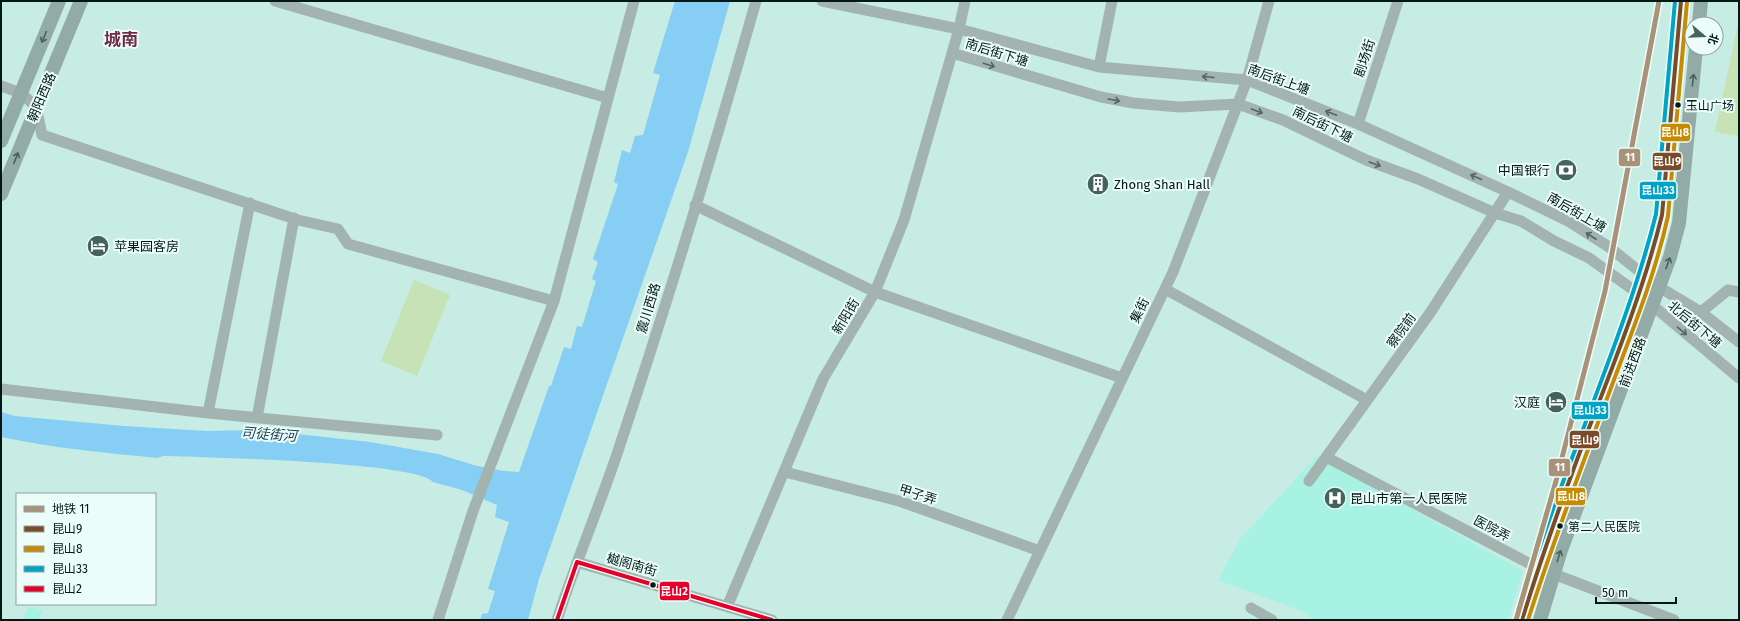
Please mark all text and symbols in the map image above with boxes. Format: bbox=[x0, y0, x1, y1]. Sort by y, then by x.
north arrow bbox=[1684, 16, 1724, 56]
district label: 城南 bbox=[104, 29, 138, 50]
one-way arrow bbox=[40, 30, 47, 42]
text: 北 bbox=[1705, 32, 1721, 46]
street label: 南后街下塘 bbox=[964, 36, 1030, 69]
street label: 剧场街 bbox=[1351, 37, 1378, 79]
one-way arrow bbox=[983, 61, 995, 69]
street label: 南后街上塘 bbox=[1246, 61, 1312, 98]
street label: 朝阳西路 bbox=[24, 70, 59, 124]
one-way arrow bbox=[1202, 73, 1215, 80]
one-way arrow bbox=[1689, 74, 1697, 87]
one-way arrow bbox=[1107, 96, 1120, 104]
place label: 玉山广场 bbox=[1686, 99, 1734, 113]
marker: 玉山广场 bbox=[1673, 100, 1683, 110]
street label: 南后街下塘 bbox=[1290, 103, 1355, 145]
one-way arrow bbox=[1250, 107, 1262, 115]
one-way arrow bbox=[1326, 109, 1338, 117]
line badge: 昆山8 bbox=[1660, 123, 1691, 142]
text: 昆山8 bbox=[1661, 126, 1690, 139]
line badge: 11 bbox=[1618, 148, 1641, 167]
text: 11 bbox=[1625, 151, 1635, 164]
one-way arrow bbox=[12, 152, 20, 164]
line badge: 昆山9 bbox=[1652, 152, 1682, 171]
text: 昆山9 bbox=[1653, 155, 1681, 168]
bank icon: 中国银行 bbox=[1553, 157, 1579, 183]
one-way arrow bbox=[1369, 160, 1381, 168]
place label: 中国银行 bbox=[1498, 163, 1550, 178]
building icon: Zhong Shan Hall bbox=[1085, 171, 1111, 197]
one-way arrow bbox=[1470, 173, 1482, 180]
place label: Zhong Shan Hall bbox=[1114, 177, 1210, 192]
line badge: 昆山33 bbox=[1639, 181, 1677, 200]
text: 昆山33 bbox=[1641, 184, 1675, 197]
street label: 南后街上塘 bbox=[1545, 190, 1609, 235]
one-way arrow bbox=[1586, 232, 1597, 240]
hotel icon: 苹果园客房 bbox=[85, 233, 111, 259]
place label: 苹果园客房 bbox=[114, 239, 179, 254]
one-way arrow bbox=[1664, 258, 1672, 270]
street label: 震川西路 bbox=[634, 281, 663, 335]
street label: 集街 bbox=[1127, 295, 1152, 325]
street label: 新阳街 bbox=[829, 296, 862, 337]
street label: 北后街下塘 bbox=[1665, 298, 1724, 351]
street label: 察院前 bbox=[1384, 310, 1419, 350]
one-way arrow bbox=[1677, 327, 1688, 336]
street label: 前进西路 bbox=[1617, 335, 1648, 389]
hotel icon: 汉庭 bbox=[1543, 389, 1569, 415]
place label: 汉庭 bbox=[1514, 395, 1540, 410]
line badge: 昆山33 bbox=[1571, 401, 1609, 420]
text: 昆山33 bbox=[1573, 404, 1607, 417]
water label: 司徒街河 bbox=[240, 424, 300, 445]
line badge: 昆山9 bbox=[1569, 430, 1600, 449]
text: 昆山9 bbox=[1571, 434, 1599, 447]
line badge: 11 bbox=[1548, 458, 1571, 477]
text: 11 bbox=[1555, 461, 1565, 474]
street label: 甲子弄 bbox=[897, 481, 939, 508]
hospital icon: 昆山市第一人民医院 bbox=[1322, 485, 1348, 511]
line badge: 昆山8 bbox=[1555, 487, 1586, 506]
text: 昆山8 bbox=[1557, 490, 1586, 503]
place label: 昆山市第一人民医院 bbox=[1350, 491, 1467, 506]
legend bbox=[16, 493, 156, 605]
text: 地铁 11 bbox=[52, 502, 89, 516]
street label: 医院弄 bbox=[1471, 513, 1513, 544]
place label: 第二人民医院 bbox=[1568, 520, 1640, 534]
marker: 第二人民医院 bbox=[1555, 521, 1565, 531]
text: 昆山9 bbox=[52, 522, 82, 536]
text: 昆山8 bbox=[52, 542, 83, 556]
street label: 樾阁南街 bbox=[605, 550, 659, 579]
one-way arrow bbox=[1556, 550, 1564, 562]
text: 昆山33 bbox=[52, 562, 88, 576]
scale bar bbox=[1596, 579, 1676, 605]
unlabelled marker bbox=[648, 580, 658, 590]
line badge: 昆山2 bbox=[659, 581, 690, 601]
text: 昆山2 bbox=[52, 582, 82, 596]
text: 昆山2 bbox=[660, 585, 688, 598]
text: 50 m bbox=[1602, 586, 1628, 600]

